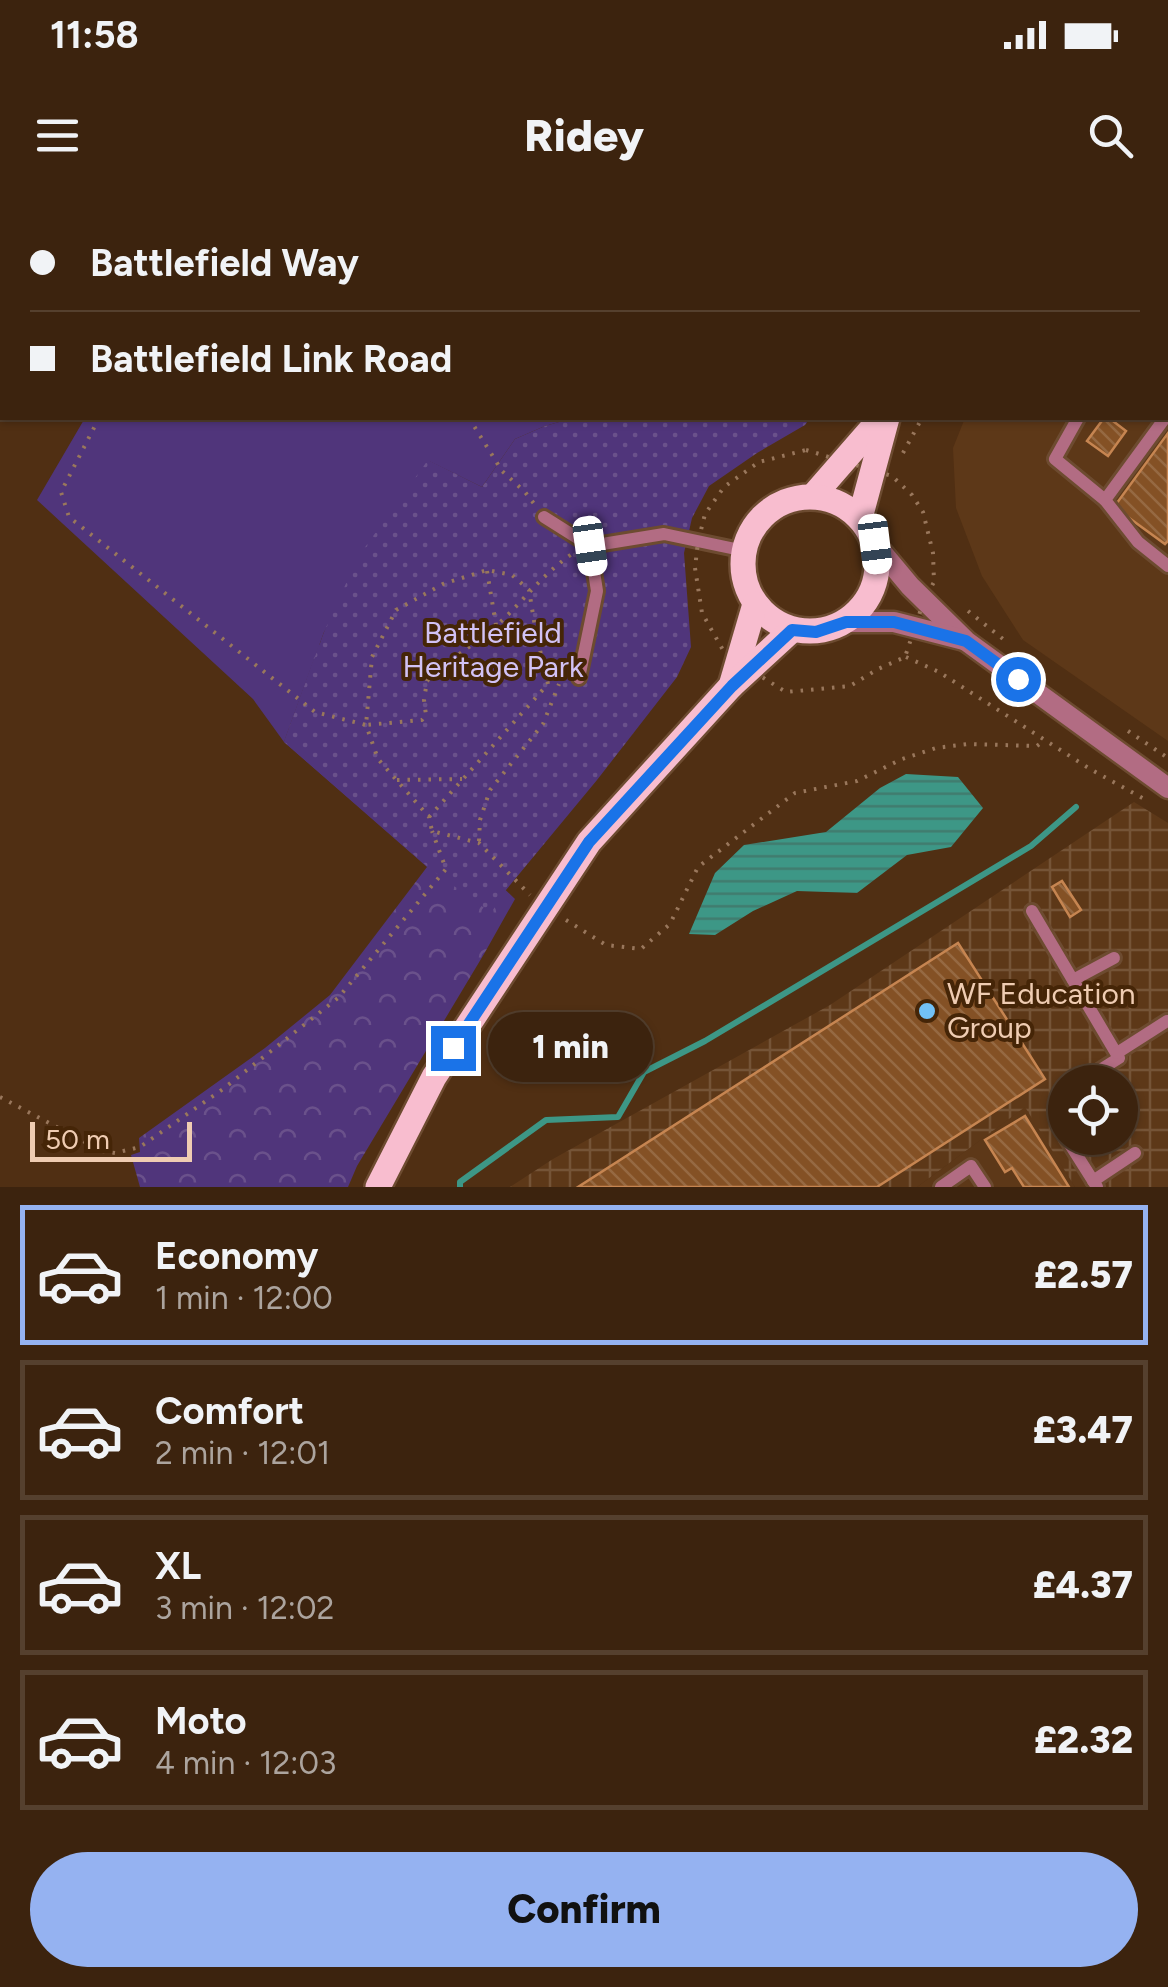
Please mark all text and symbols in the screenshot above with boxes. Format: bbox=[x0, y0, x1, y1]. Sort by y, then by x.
text: 11:58 bbox=[50, 12, 139, 58]
icon: menu bbox=[30, 108, 85, 163]
text: Ridey bbox=[524, 108, 644, 162]
icon: search bbox=[1083, 108, 1138, 163]
text: Battlefield Way bbox=[90, 240, 359, 286]
text: Battlefield Link Road bbox=[90, 336, 452, 382]
car bbox=[856, 512, 894, 576]
car bbox=[571, 514, 609, 578]
park label: Battlefield Heritage Park bbox=[402, 614, 584, 685]
route start bbox=[996, 657, 1041, 702]
place label: WF Education Group bbox=[947, 975, 1136, 1046]
marker: WF Education Group bbox=[916, 1000, 938, 1022]
callout: 1 min bbox=[488, 1013, 653, 1083]
route end bbox=[431, 1026, 476, 1071]
text: 1 min bbox=[532, 1028, 609, 1066]
map controls bbox=[1048, 1065, 1138, 1155]
button: locate bbox=[1048, 1065, 1138, 1155]
scale bar bbox=[30, 1117, 192, 1161]
text: 50 m bbox=[45, 1122, 110, 1156]
icon: car bbox=[35, 1230, 125, 1320]
text: Economy bbox=[155, 1233, 318, 1279]
text: £2.57 bbox=[1034, 1252, 1133, 1298]
text: 1 min · 12:00 bbox=[155, 1279, 333, 1317]
icon: car bbox=[35, 1385, 125, 1475]
text: Comfort bbox=[155, 1388, 304, 1434]
text: £3.47 bbox=[1033, 1407, 1133, 1453]
text: 2 min · 12:01 bbox=[155, 1434, 330, 1472]
icon: car bbox=[35, 1540, 125, 1630]
text: XL bbox=[155, 1543, 201, 1589]
text: £4.37 bbox=[1033, 1562, 1133, 1608]
text: 3 min · 12:02 bbox=[155, 1589, 334, 1627]
icon: car bbox=[35, 1695, 125, 1785]
text: Moto bbox=[155, 1698, 247, 1744]
text: £2.32 bbox=[1034, 1717, 1133, 1763]
text: 4 min · 12:03 bbox=[155, 1744, 336, 1782]
button: Confirm bbox=[30, 1852, 1138, 1967]

